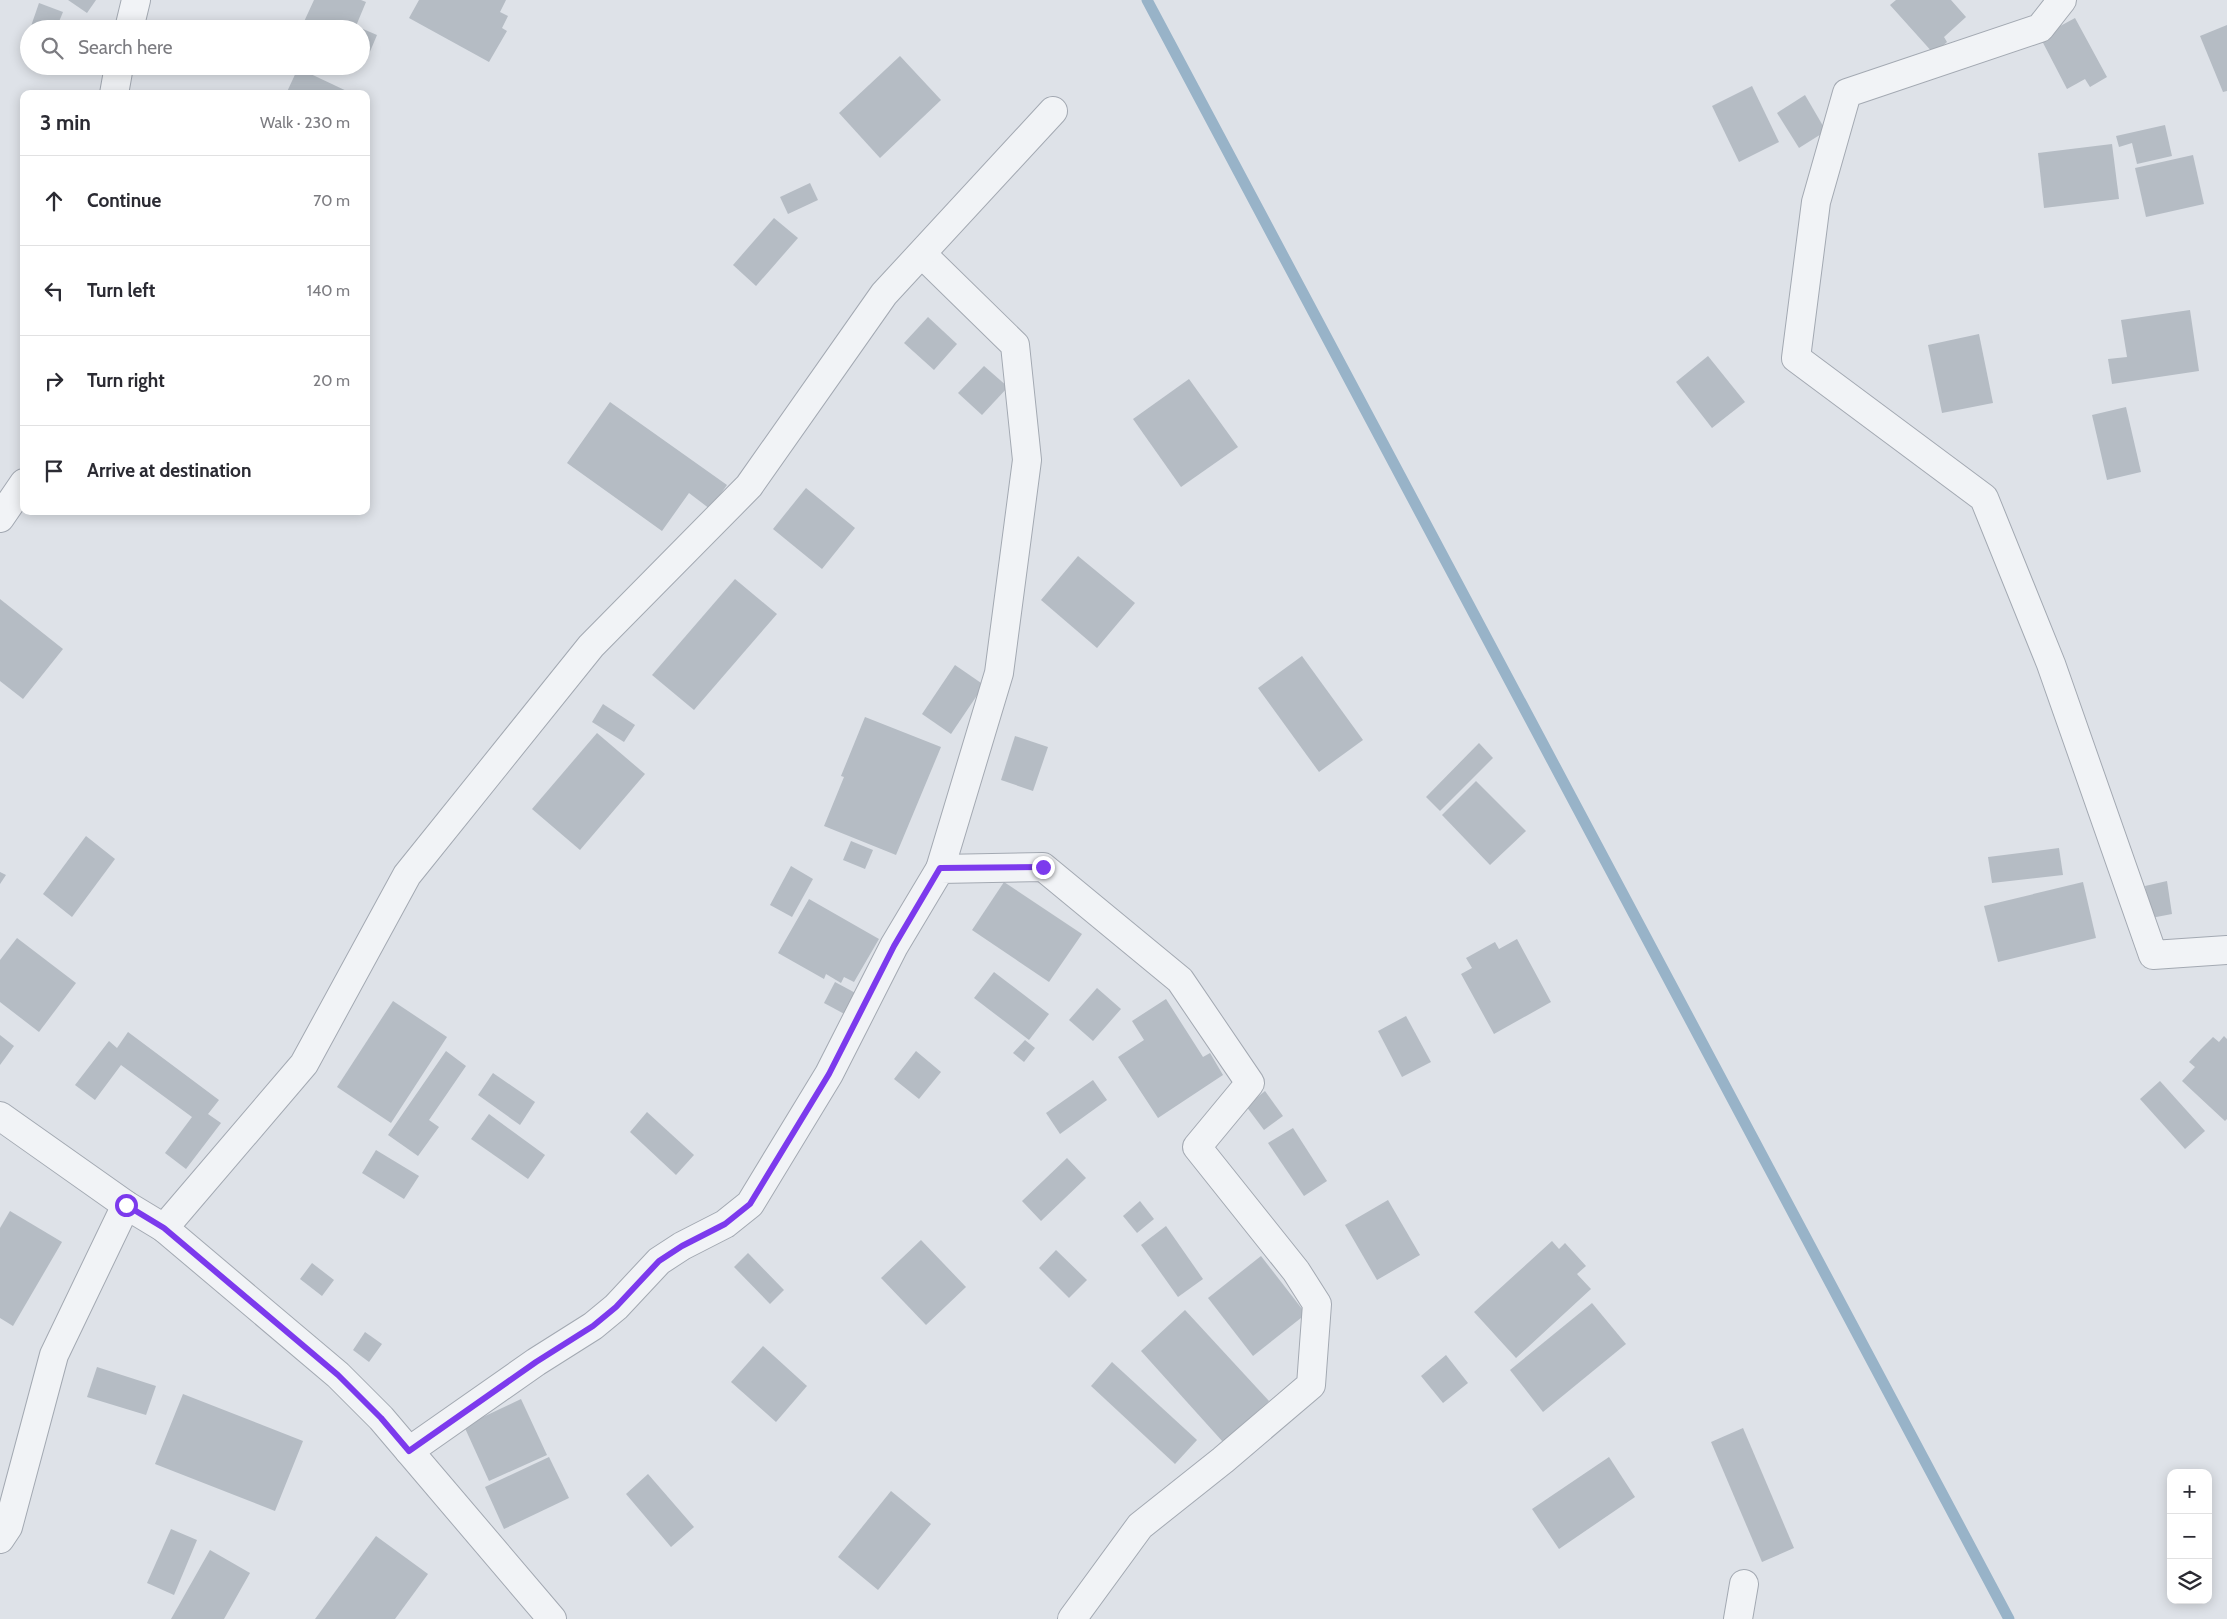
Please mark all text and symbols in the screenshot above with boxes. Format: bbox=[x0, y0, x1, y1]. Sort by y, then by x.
search box bbox=[20, 20, 370, 75]
icon: search bbox=[38, 34, 66, 62]
text: Search here bbox=[78, 36, 172, 59]
text: 3 min bbox=[40, 110, 91, 135]
text: Walk · 230 m bbox=[260, 113, 350, 132]
icon: ahead bbox=[40, 187, 68, 215]
text: Continue bbox=[87, 189, 161, 212]
text: 70 m bbox=[313, 191, 350, 210]
icon: left bbox=[40, 277, 68, 305]
text: Turn left bbox=[87, 279, 155, 302]
text: 140 m bbox=[307, 281, 350, 300]
icon: right bbox=[40, 367, 68, 395]
text: Turn right bbox=[87, 369, 165, 392]
text: 20 m bbox=[313, 371, 350, 390]
icon: arrive bbox=[40, 457, 68, 485]
text: Arrive at destination bbox=[87, 459, 251, 482]
route end bbox=[1032, 856, 1055, 879]
route start bbox=[115, 1194, 138, 1217]
map controls bbox=[2167, 1469, 2212, 1604]
button: + bbox=[2167, 1469, 2212, 1514]
button: − bbox=[2167, 1514, 2212, 1559]
button: layers bbox=[2167, 1559, 2212, 1604]

